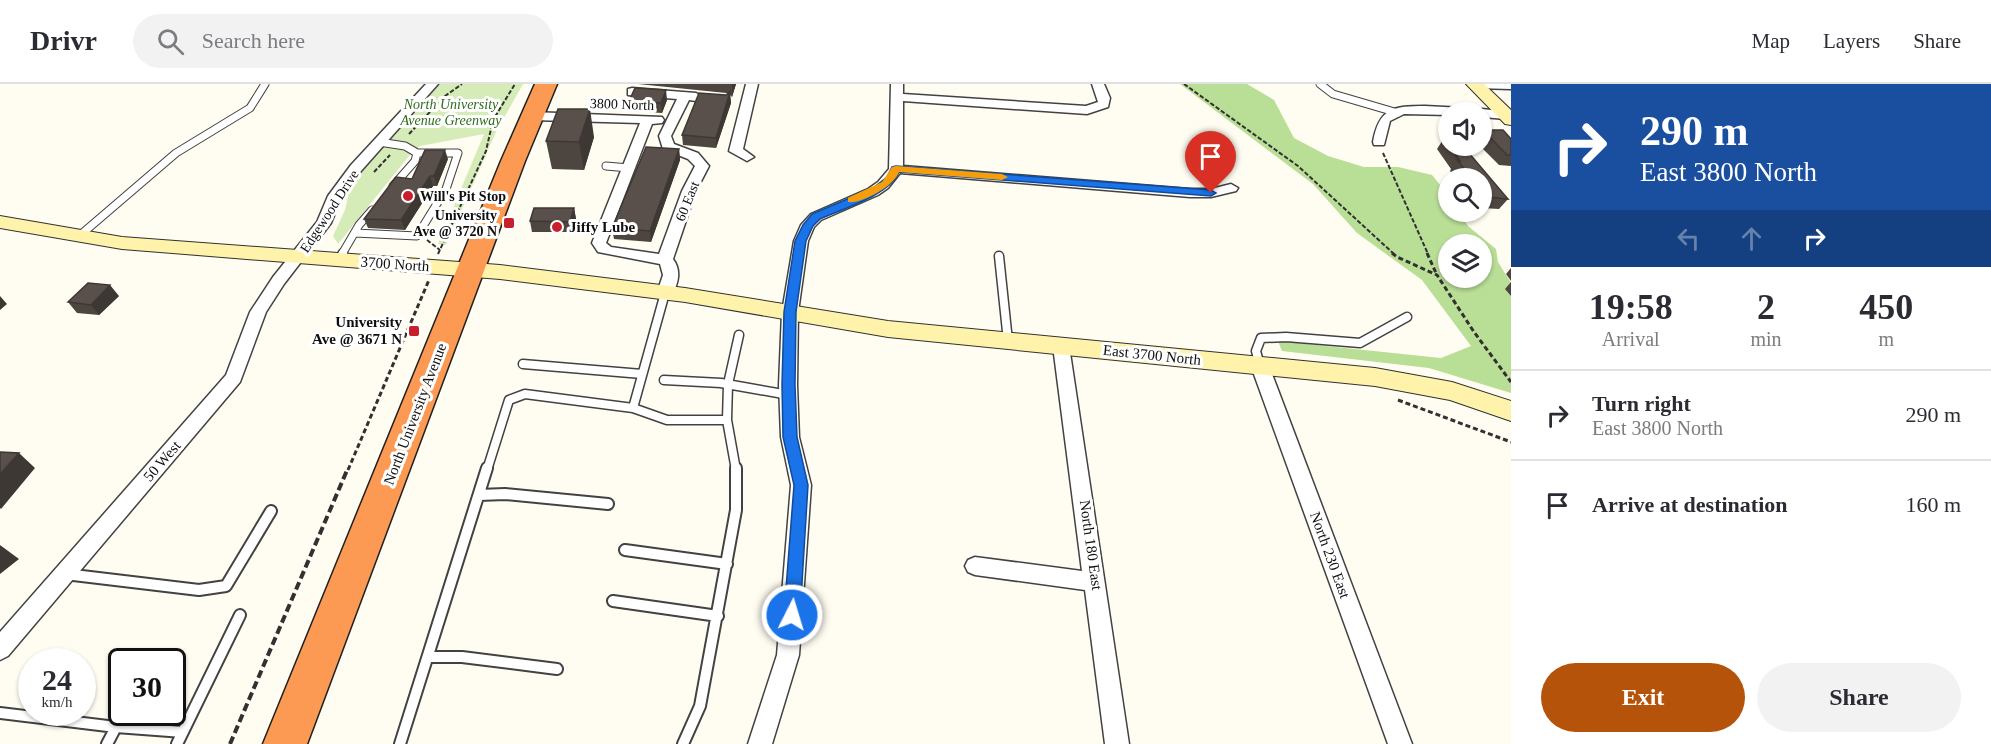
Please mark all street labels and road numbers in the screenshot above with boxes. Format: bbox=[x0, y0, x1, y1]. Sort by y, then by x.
street label: 3800 North bbox=[590, 96, 654, 113]
street label: Edgewood Drive bbox=[297, 167, 362, 255]
street label: 60 East bbox=[673, 179, 702, 223]
street label: 3700 North bbox=[360, 254, 430, 274]
street label: North University Avenue bbox=[381, 341, 450, 487]
street label: East 3700 North bbox=[1102, 342, 1202, 368]
street label: 50 West bbox=[140, 437, 184, 484]
street label: North 180 East bbox=[1077, 499, 1105, 592]
street label: North 230 East bbox=[1307, 510, 1353, 601]

